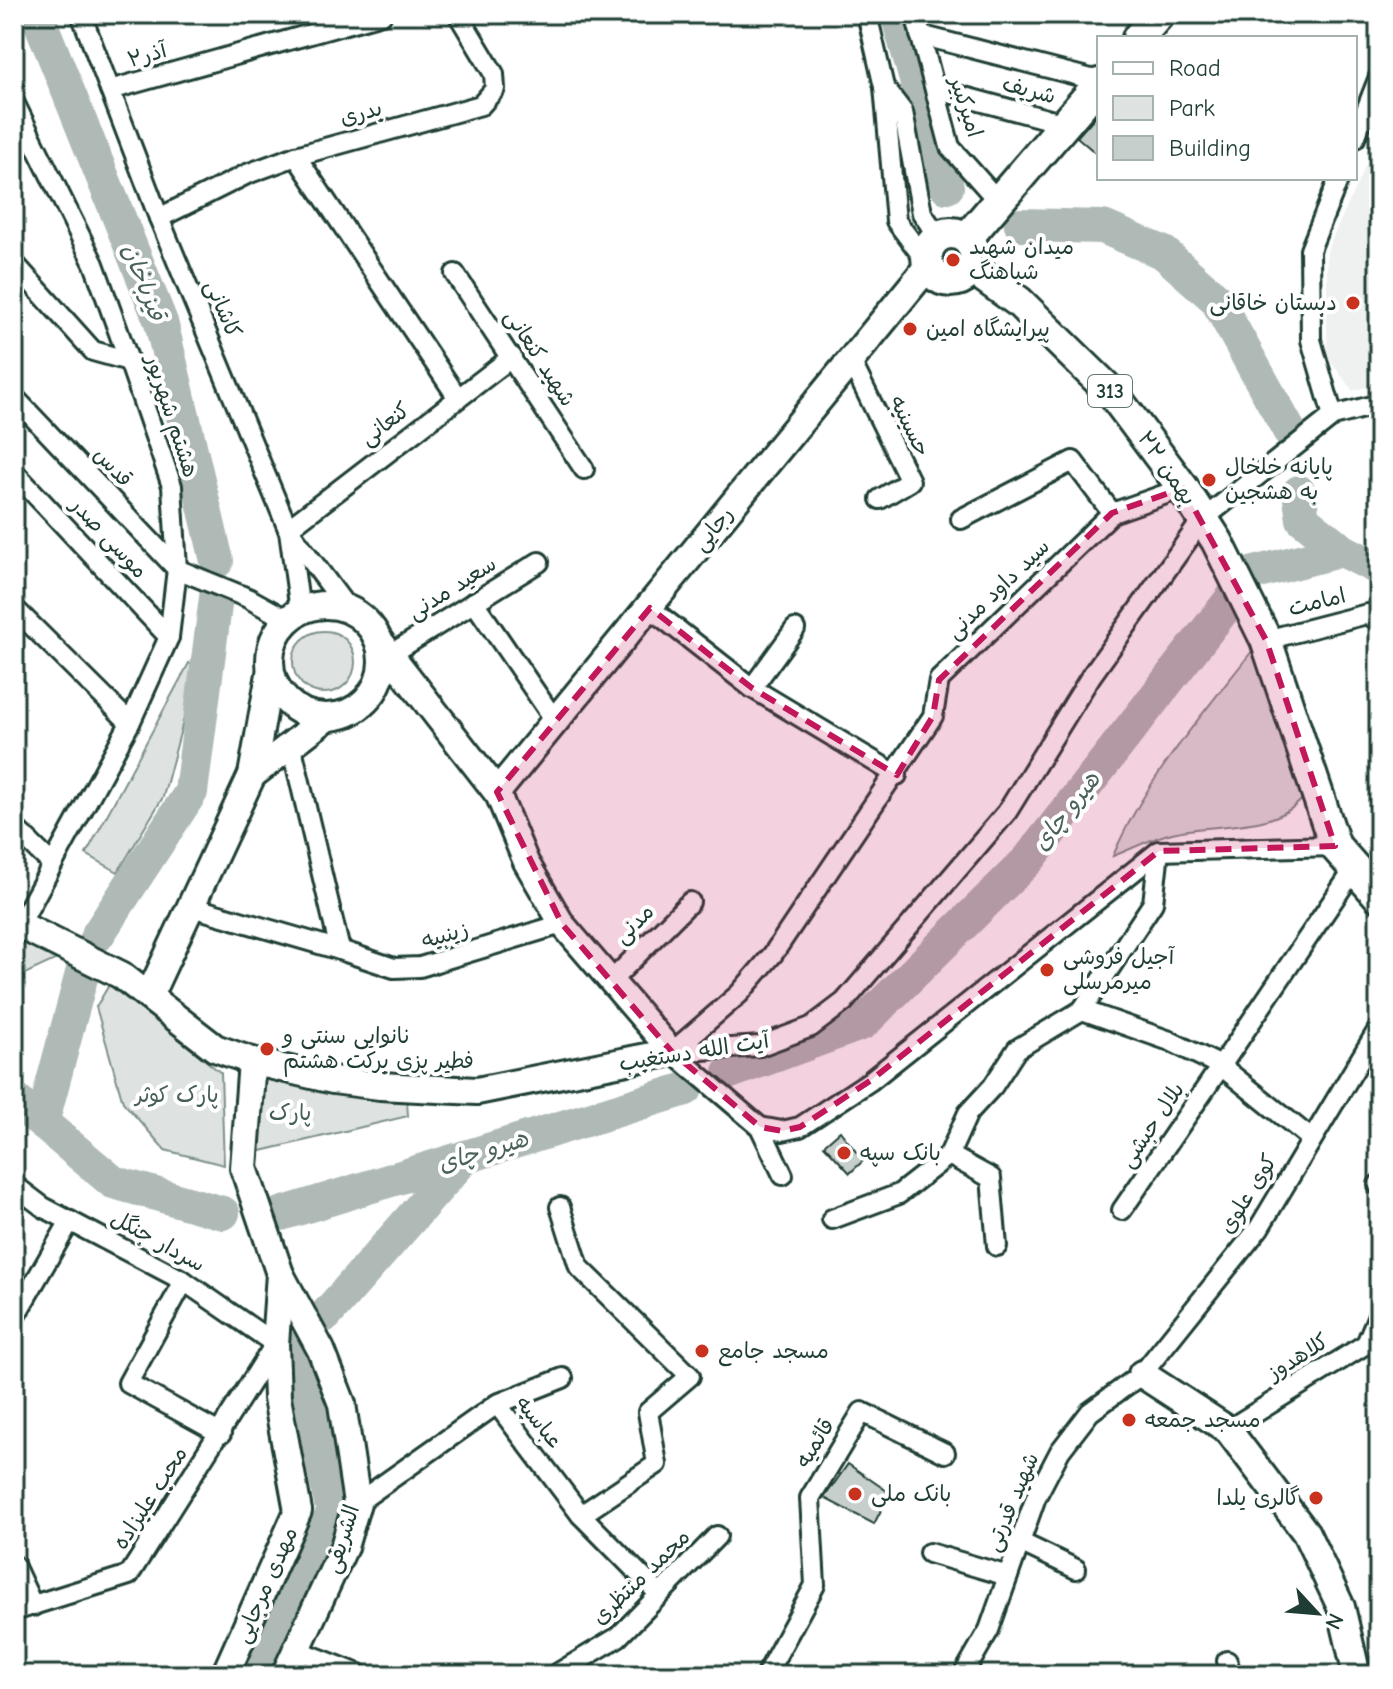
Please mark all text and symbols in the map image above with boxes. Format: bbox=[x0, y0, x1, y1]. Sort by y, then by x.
legend bbox=[1097, 36, 1357, 180]
street label: آذر۲ bbox=[125, 37, 171, 73]
text: Road bbox=[1169, 54, 1221, 82]
street label: شریف bbox=[999, 70, 1059, 110]
street label: امیرکبیر bbox=[943, 72, 988, 140]
text: Park bbox=[1169, 94, 1215, 122]
street label: بدری bbox=[337, 95, 385, 131]
text: Building bbox=[1169, 134, 1251, 162]
place label: میدان شهید شباهنگ bbox=[969, 234, 1074, 285]
water label: قیزباخان bbox=[116, 240, 172, 327]
marker: میدان شهید شباهنگ bbox=[944, 251, 962, 269]
street label: کاشانی bbox=[198, 276, 247, 342]
place label: دبستان خاقانی bbox=[1210, 290, 1337, 317]
marker: دبستان خاقانی bbox=[1344, 294, 1362, 312]
street label: شهید کنعانی bbox=[498, 305, 581, 412]
place label: پیرایشگاه امین bbox=[926, 316, 1050, 343]
marker: پیرایشگاه امین bbox=[901, 320, 919, 338]
street label: هشتم شهریور bbox=[137, 350, 204, 481]
road number: 313 bbox=[1088, 375, 1132, 407]
street label: حسینیه bbox=[884, 391, 936, 461]
street label: کنعانی bbox=[355, 397, 416, 452]
street label: ۲۲ بهمن bbox=[1132, 426, 1202, 510]
street label: قدس bbox=[88, 442, 138, 492]
place label: پایانه خلخال به هشجین bbox=[1225, 454, 1333, 505]
marker: پایانه خلخال به هشجین bbox=[1200, 471, 1218, 489]
street label: موسی صدر bbox=[63, 491, 153, 584]
street label: رجایی bbox=[687, 501, 740, 557]
street label: سید داود مدنی bbox=[941, 533, 1056, 645]
street label: سعید مدنی bbox=[403, 551, 502, 626]
street label: امامت bbox=[1286, 582, 1348, 622]
water label: هیرو چای bbox=[1026, 765, 1107, 857]
street label: مدنی bbox=[609, 899, 660, 950]
street label: زینبیه bbox=[418, 916, 472, 954]
place label: آجیل فروشی میرمرسلی bbox=[1063, 944, 1176, 996]
marker: آجیل فروشی میرمرسلی bbox=[1038, 961, 1056, 979]
place label: نانوایی سنتی و فطیر پزی برکت هشتم bbox=[281, 1023, 474, 1077]
street label: آیت الله دستغیب bbox=[617, 1027, 772, 1077]
marker: نانوایی سنتی و فطیر پزی برکت هشتم bbox=[258, 1040, 276, 1058]
street label: بلال حبشی bbox=[1114, 1077, 1191, 1173]
park label: پارک کوثر bbox=[133, 1082, 219, 1109]
park label: پارک bbox=[269, 1100, 311, 1127]
water label: هیرو چای bbox=[435, 1124, 532, 1179]
place label: بانک سپه bbox=[860, 1140, 941, 1167]
marker: بانک سپه bbox=[835, 1144, 853, 1162]
street label: کوی علوی bbox=[1213, 1149, 1283, 1239]
street label: سردار جنگل bbox=[106, 1205, 210, 1277]
street label: کلاهدوز bbox=[1261, 1328, 1333, 1387]
place label: مسجد جامع bbox=[718, 1338, 829, 1367]
marker: مسجد جامع bbox=[693, 1342, 711, 1360]
street label: عباسیه bbox=[510, 1391, 568, 1453]
place label: مسجد جمعه bbox=[1145, 1407, 1261, 1433]
marker: مسجد جمعه bbox=[1120, 1411, 1138, 1429]
street label: قائمیه bbox=[790, 1414, 840, 1472]
street label: محب علیزاده bbox=[107, 1442, 193, 1554]
street label: شهید قدرتی bbox=[980, 1449, 1045, 1556]
place label: بانک ملی bbox=[871, 1481, 952, 1508]
marker: بانک ملی bbox=[846, 1485, 864, 1503]
place label: گالری یلدا bbox=[1216, 1485, 1300, 1511]
marker: گالری یلدا bbox=[1307, 1489, 1325, 1507]
street label: الشریفی bbox=[319, 1501, 366, 1577]
street label: مهدی مرجایی bbox=[229, 1523, 304, 1647]
street label: محمد منتظری bbox=[587, 1524, 695, 1630]
north arrow bbox=[1277, 1573, 1357, 1653]
text: N bbox=[1319, 1609, 1349, 1633]

